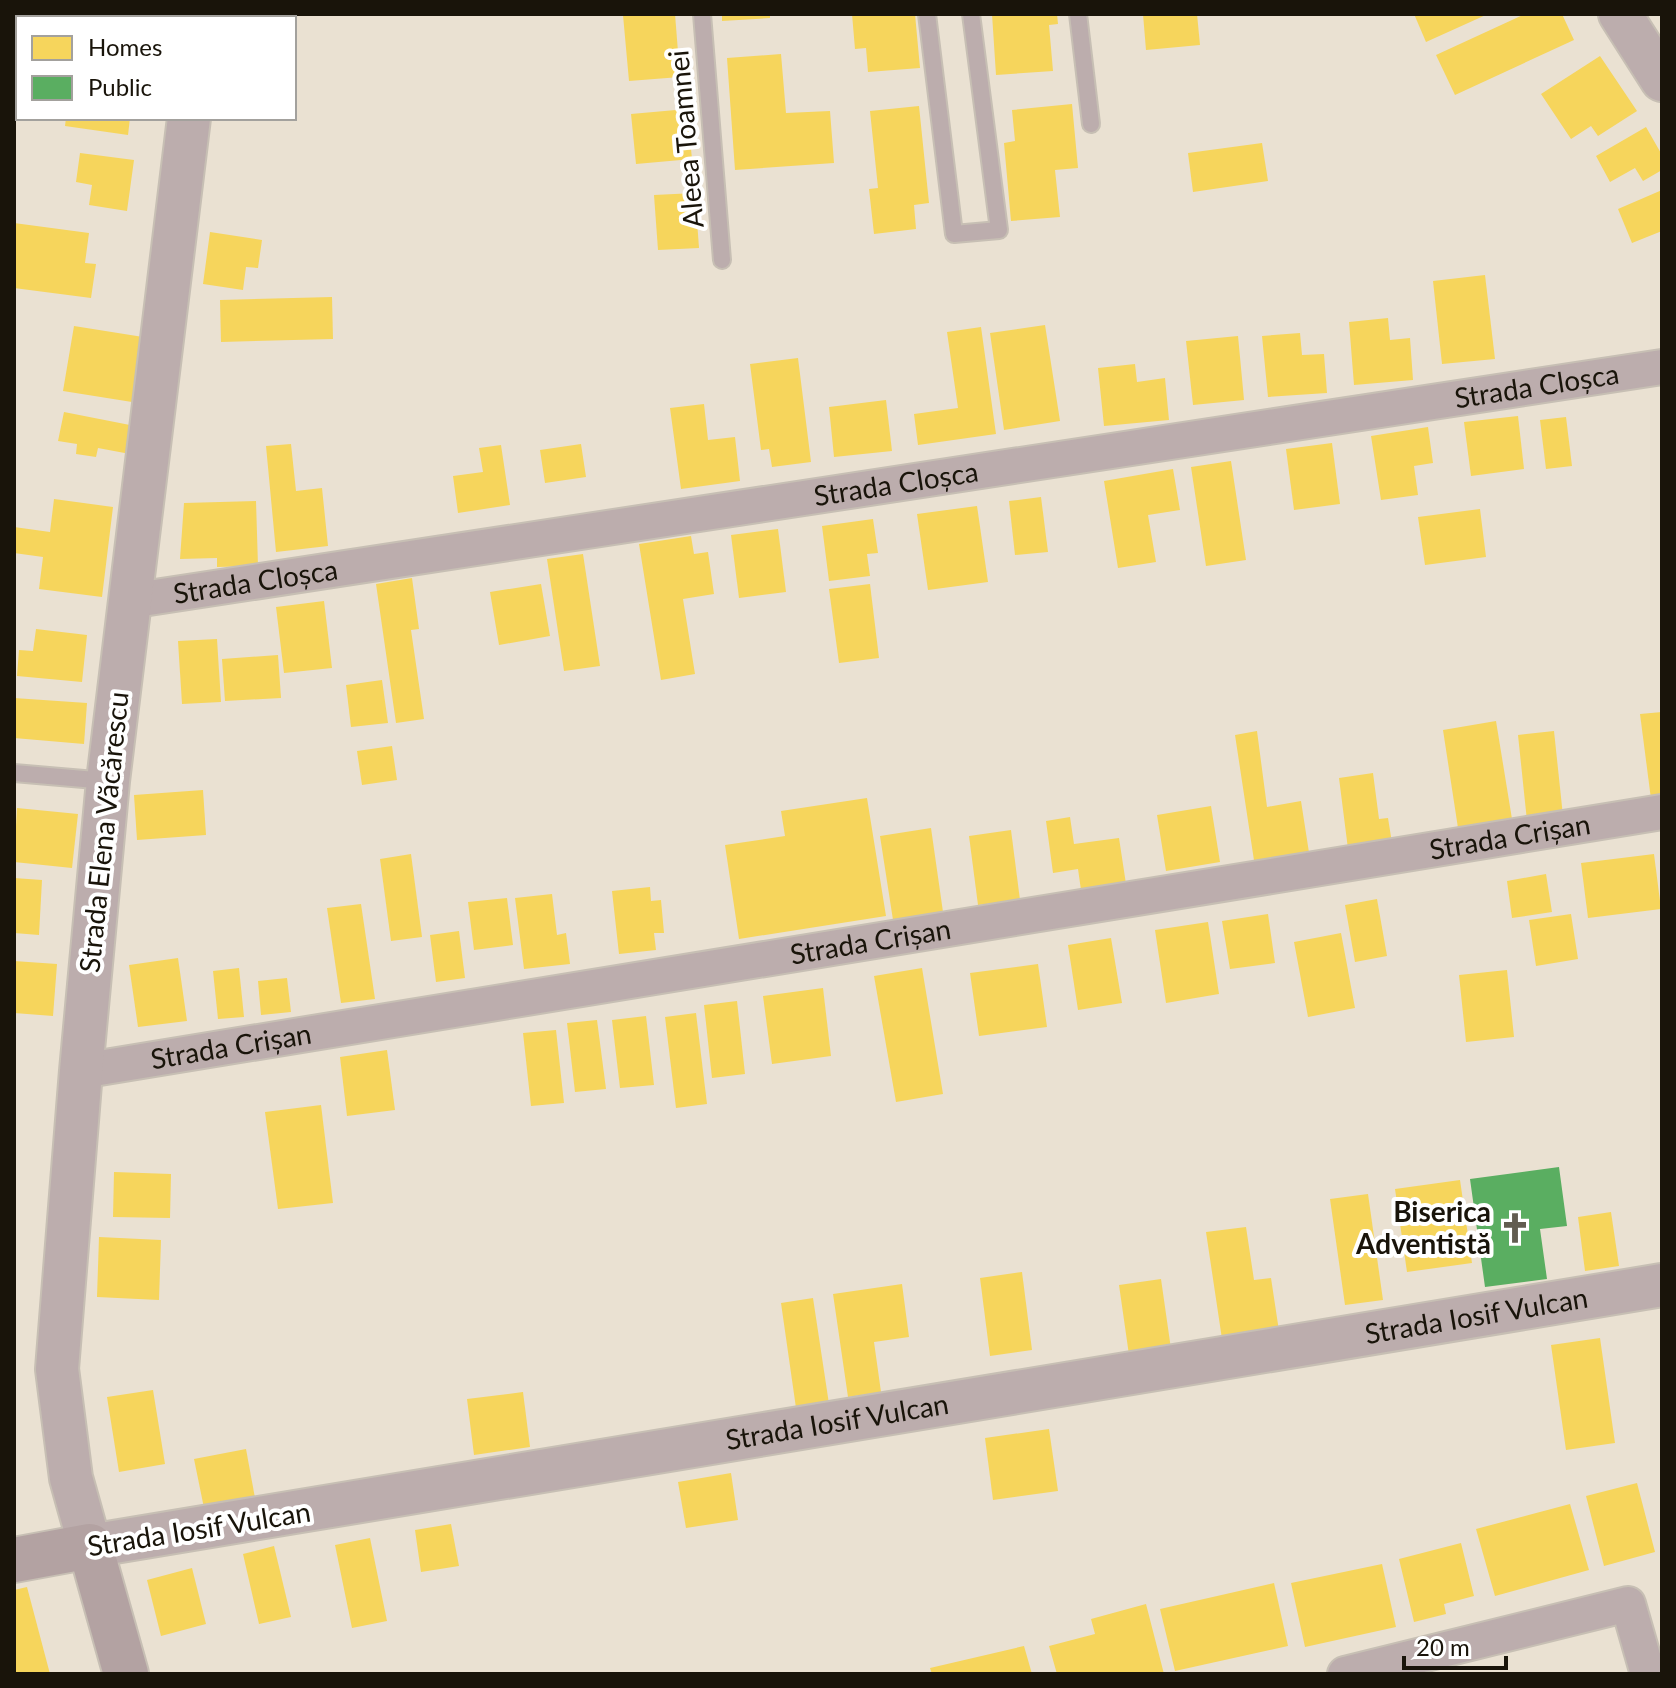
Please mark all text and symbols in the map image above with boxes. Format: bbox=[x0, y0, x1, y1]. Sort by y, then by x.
legend bbox=[16, 16, 296, 120]
text: Homes bbox=[88, 32, 162, 61]
street label: Aleea Toamnei bbox=[660, 49, 710, 229]
text: Public bbox=[88, 72, 152, 101]
street label: Strada Cloșca bbox=[1452, 356, 1621, 414]
street label: Strada Cloșca bbox=[811, 454, 981, 512]
street label: Strada Cloșca bbox=[171, 551, 340, 610]
street label: Strada Elena Văcărescu bbox=[71, 690, 135, 974]
street label: Strada Crișan bbox=[1427, 806, 1593, 866]
street label: Strada Crișan bbox=[787, 911, 953, 971]
street label: Strada Crișan bbox=[148, 1016, 314, 1075]
place label: Biserica Adventistă bbox=[1355, 1194, 1491, 1260]
church icon: Biserica Adventistă bbox=[1498, 1211, 1532, 1245]
street label: Strada Iosif Vulcan bbox=[1362, 1280, 1590, 1350]
street label: Strada Iosif Vulcan bbox=[723, 1386, 951, 1456]
street label: Strada Iosif Vulcan bbox=[85, 1494, 313, 1562]
scale bar bbox=[1404, 1620, 1506, 1670]
text: 20 m bbox=[1416, 1632, 1470, 1661]

